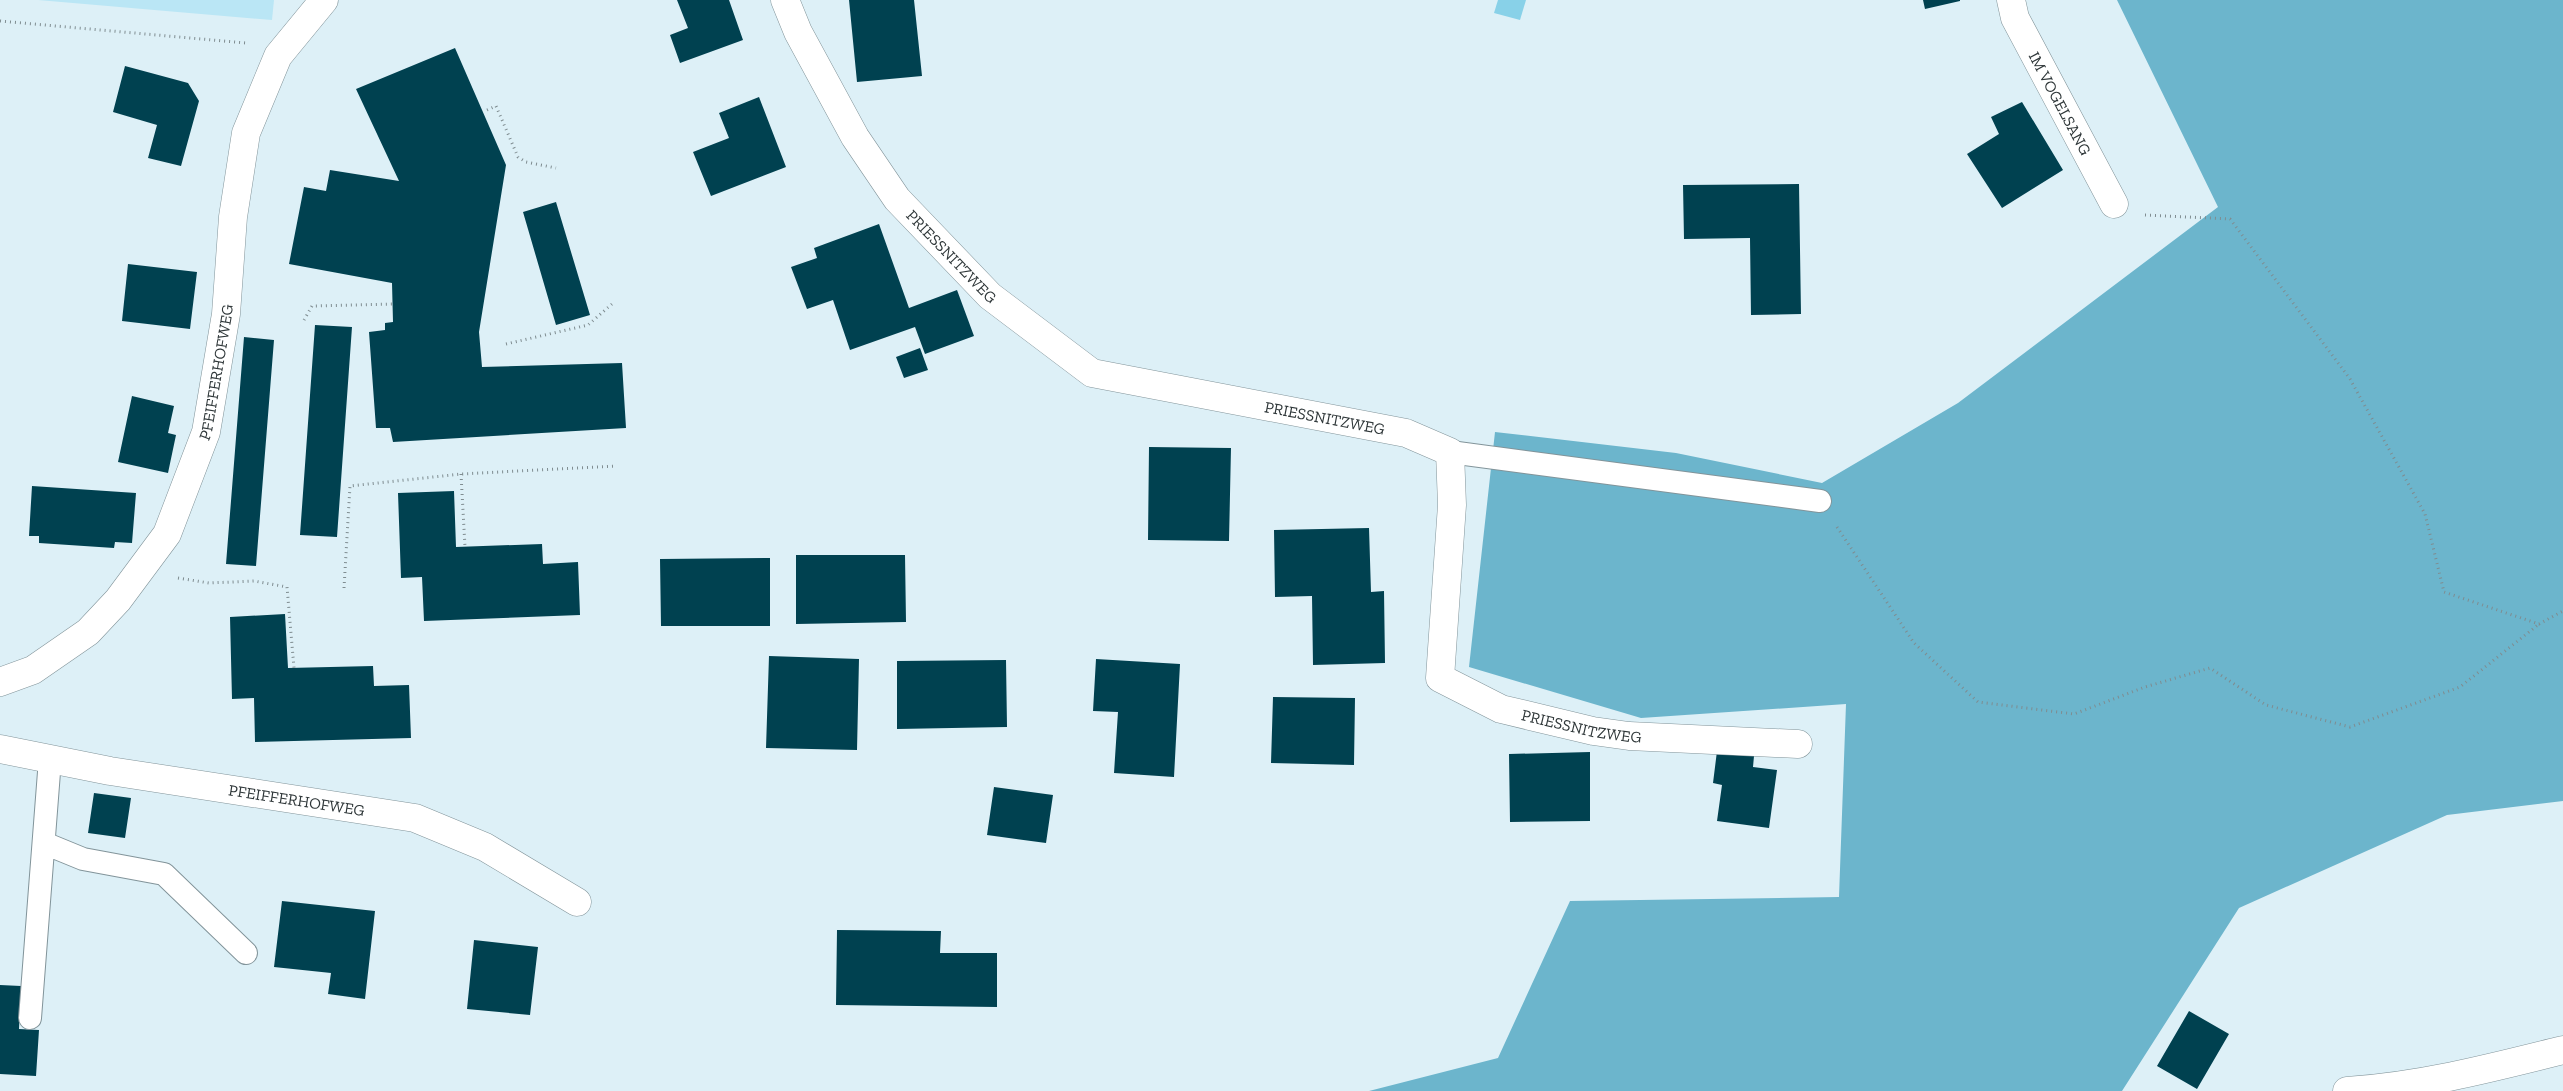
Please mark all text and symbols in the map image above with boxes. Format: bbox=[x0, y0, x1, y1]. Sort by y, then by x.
street label: IM VOGELSANG bbox=[2025, 48, 2096, 158]
street label: PRIESSNITZWEG bbox=[903, 205, 1000, 307]
street label: PFEIFFERHOFWEG bbox=[194, 304, 236, 443]
street label: PRIESSNITZWEG bbox=[1263, 397, 1386, 438]
street label: PRIESSNITZWEG bbox=[1520, 705, 1642, 746]
street label: PFEIFFERHOFWEG bbox=[227, 780, 366, 820]

